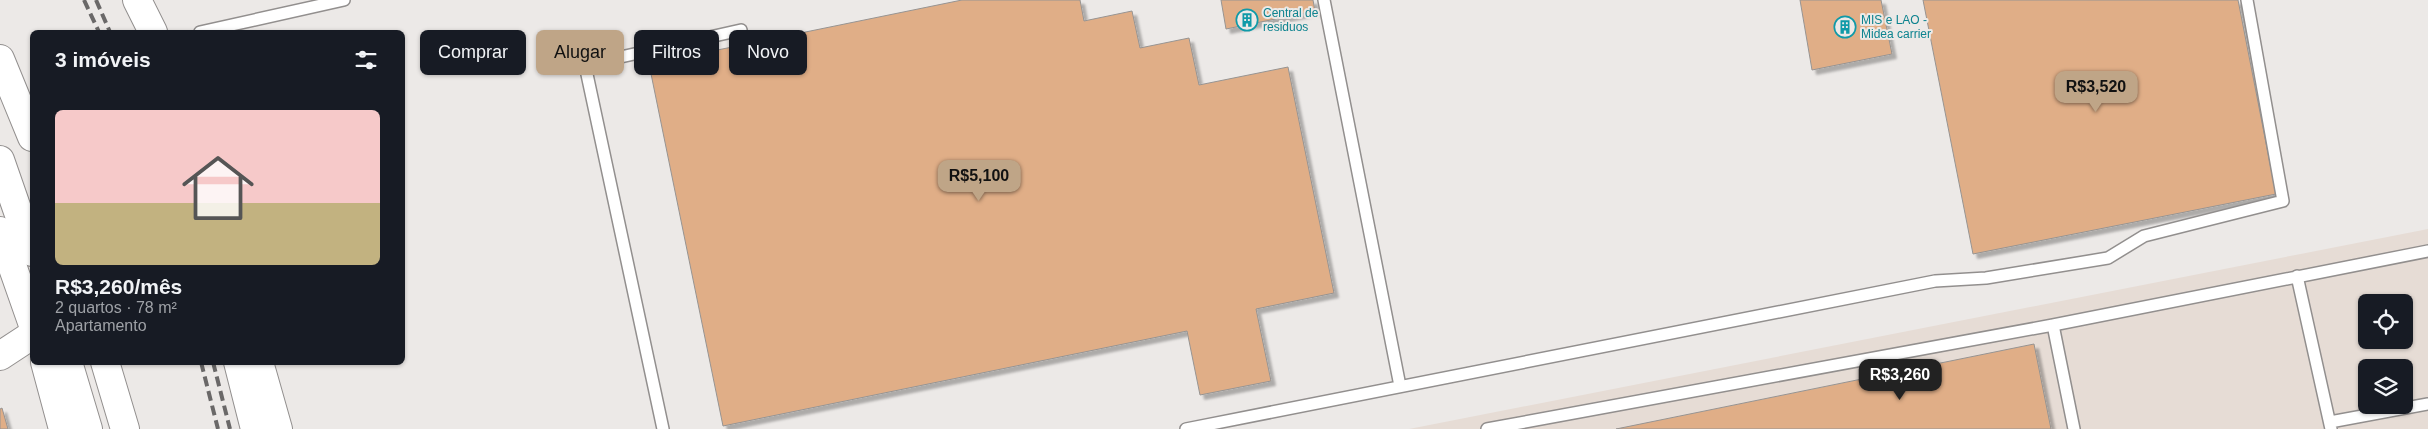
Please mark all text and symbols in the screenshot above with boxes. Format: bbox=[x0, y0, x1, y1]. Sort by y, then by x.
place label: Central de residuos bbox=[1263, 6, 1319, 34]
building icon: Central de residuos bbox=[1235, 8, 1259, 32]
place label: MIS e LAO - Midea carrier bbox=[1861, 13, 1931, 41]
building icon: MIS e LAO - Midea carrier bbox=[1833, 15, 1857, 39]
chip: Comprar bbox=[420, 30, 526, 75]
chip: Alugar bbox=[536, 30, 624, 75]
chip: Filtros bbox=[634, 30, 719, 75]
chip: Novo bbox=[729, 30, 807, 75]
icon: filters bbox=[352, 46, 380, 74]
text: 3 imóveis bbox=[55, 48, 151, 71]
pin: R$3,520 bbox=[2050, 70, 2142, 113]
text: R$3,520 bbox=[2066, 78, 2126, 95]
icon: home bbox=[173, 143, 263, 233]
pin: R$5,100 bbox=[933, 160, 1025, 202]
text: R$5,100 bbox=[949, 167, 1009, 184]
text: R$3,260/mês bbox=[55, 275, 182, 298]
map controls bbox=[2358, 294, 2413, 414]
button: locate bbox=[2358, 294, 2413, 349]
text: 2 quartos · 78 m² bbox=[55, 299, 177, 316]
text: Apartamento bbox=[55, 317, 147, 334]
pin: R$3,260 bbox=[1854, 358, 1946, 401]
button: layers bbox=[2358, 359, 2413, 414]
text: R$3,260 bbox=[1870, 366, 1930, 383]

